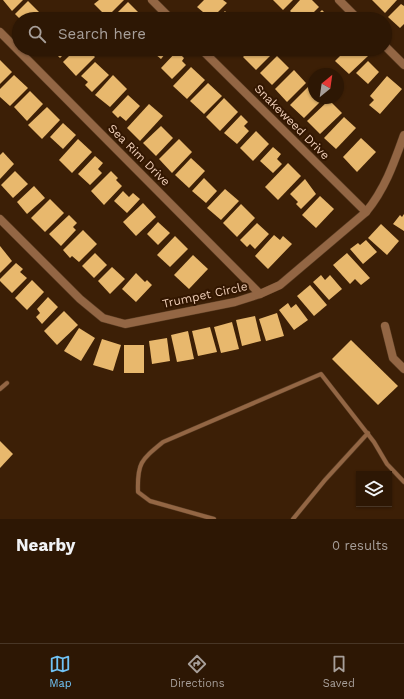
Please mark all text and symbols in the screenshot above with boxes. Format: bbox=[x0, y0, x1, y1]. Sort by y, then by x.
search box bbox=[12, 12, 392, 56]
icon: search bbox=[26, 23, 48, 45]
text: Search here bbox=[58, 25, 146, 43]
north arrow bbox=[308, 68, 344, 104]
street label: Snakeweed Drive bbox=[252, 82, 332, 162]
street label: Sea Rim Drive bbox=[105, 121, 173, 189]
street label: Trumpet Circle bbox=[161, 279, 249, 311]
map controls bbox=[356, 471, 392, 507]
button: layers bbox=[356, 471, 392, 507]
text: Nearby bbox=[16, 535, 75, 555]
text: 0 results bbox=[332, 538, 388, 553]
tab: Map bbox=[49, 653, 72, 690]
tab: Directions bbox=[170, 653, 224, 690]
tab: Saved bbox=[323, 653, 355, 690]

